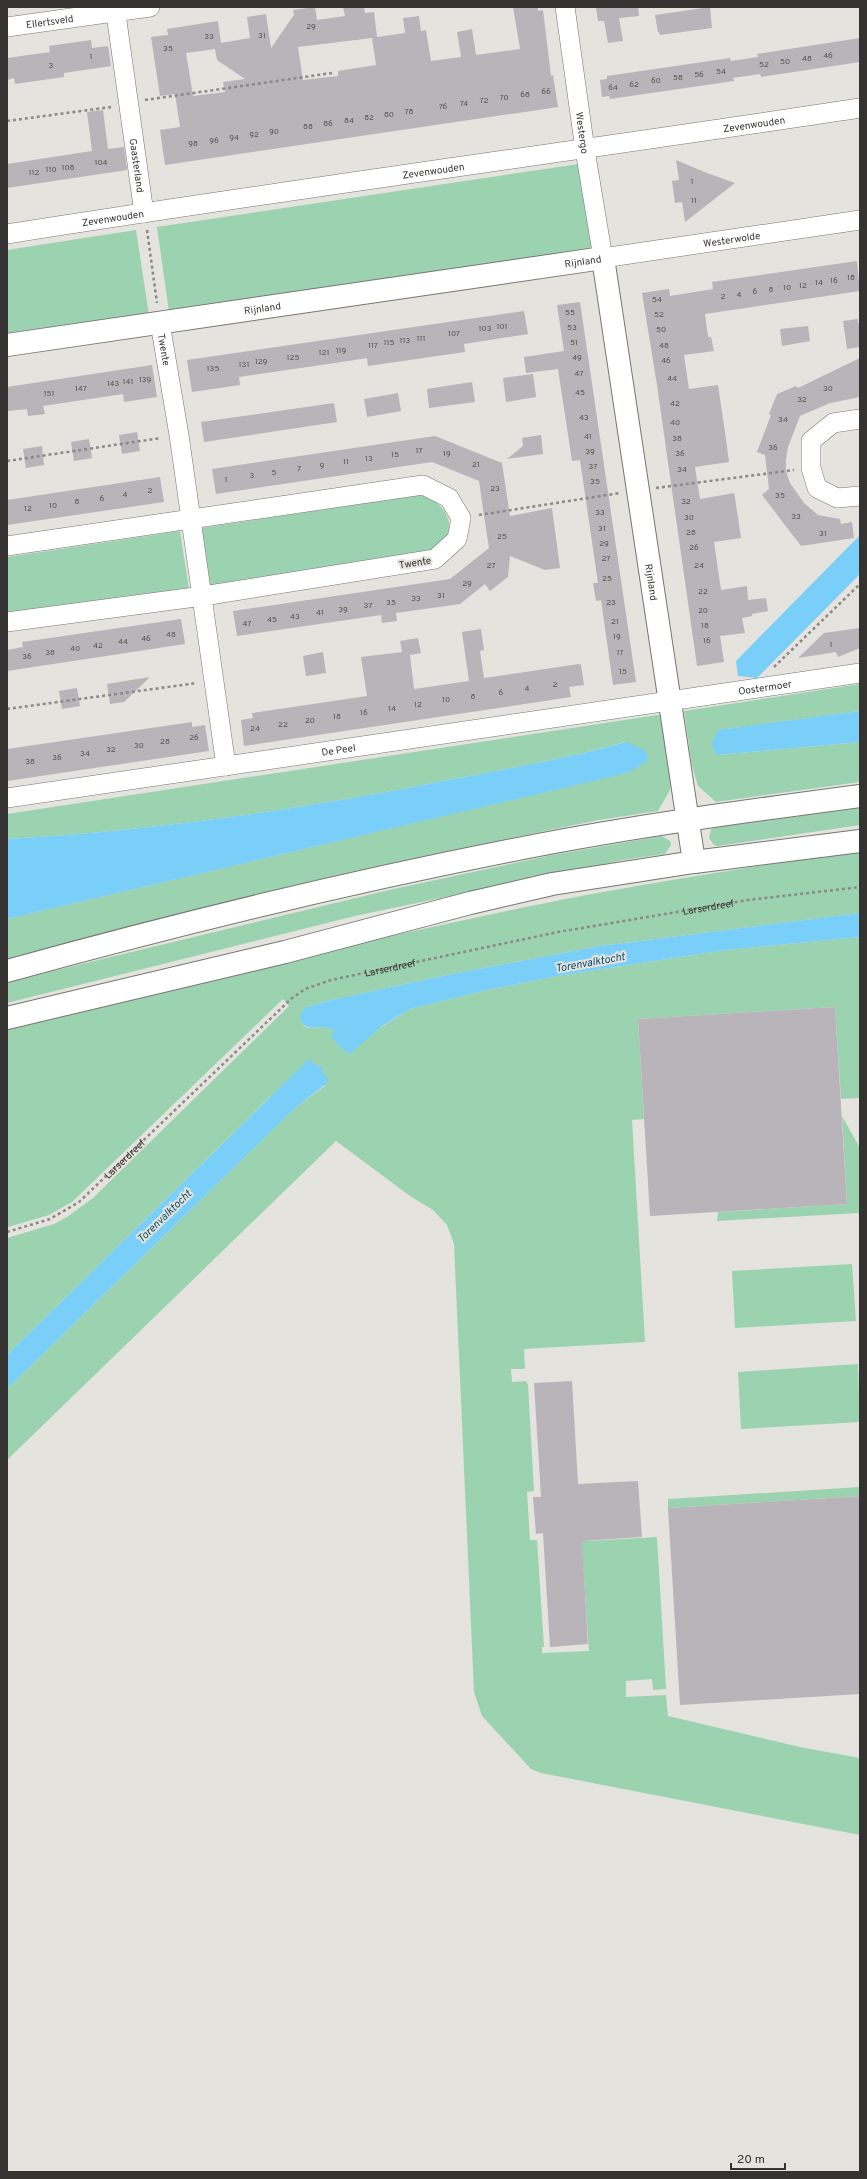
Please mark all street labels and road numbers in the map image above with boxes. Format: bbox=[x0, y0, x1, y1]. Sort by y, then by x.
street label: Ellertsveld bbox=[25, 13, 74, 32]
street label: Westergo bbox=[572, 111, 591, 155]
street label: Zevenwouden bbox=[722, 114, 786, 136]
street label: Gaasterland bbox=[126, 138, 146, 194]
street label: Zevenwouden bbox=[402, 161, 465, 183]
street label: Zevenwouden bbox=[81, 208, 145, 230]
street label: Westerwolde bbox=[703, 230, 761, 251]
street label: Rijnland bbox=[564, 253, 602, 272]
street label: Rijnland bbox=[243, 300, 282, 318]
street label: Twente bbox=[154, 333, 172, 367]
street label: Twente bbox=[398, 555, 432, 572]
street label: Rijnland bbox=[641, 563, 660, 602]
street label: Oostermoer bbox=[737, 678, 793, 699]
street label: De Peel bbox=[321, 742, 357, 760]
street label: Larserdreef bbox=[682, 897, 736, 919]
street label: Larserdreef bbox=[364, 957, 418, 981]
street label: Larserdreef bbox=[102, 1137, 149, 1183]

